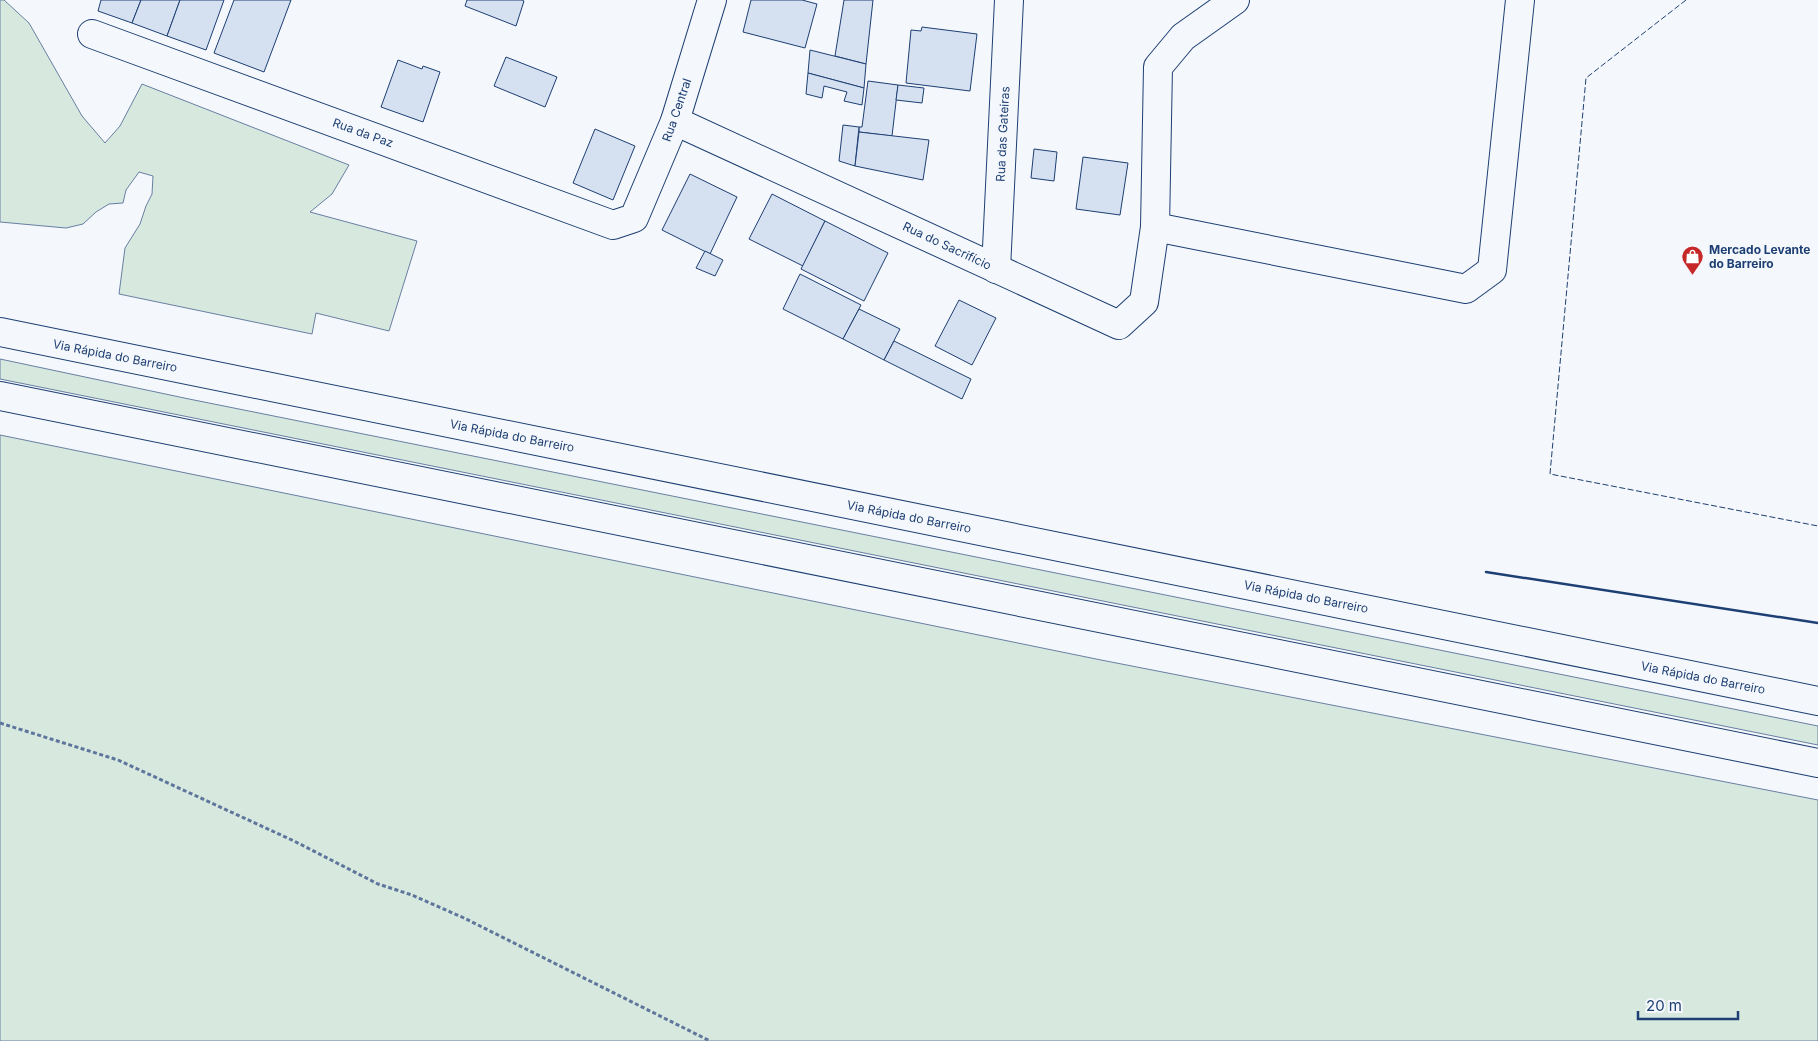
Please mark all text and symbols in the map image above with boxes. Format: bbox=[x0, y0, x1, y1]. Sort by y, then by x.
street label: Rua Central bbox=[659, 76, 694, 143]
street label: Rua das Gateiras bbox=[993, 86, 1012, 182]
street label: Rua da Paz bbox=[331, 115, 396, 150]
street label: Rua do Sacrifício bbox=[901, 218, 994, 273]
place label: Mercado Levante do Barreiro bbox=[1709, 242, 1811, 271]
shop icon: Mercado Levante do Barreiro bbox=[1681, 245, 1705, 276]
street label: Via Rápida do Barreiro bbox=[52, 336, 179, 375]
street label: Via Rápida do Barreiro bbox=[449, 416, 576, 455]
street label: Via Rápida do Barreiro bbox=[846, 497, 973, 536]
street label: Via Rápida do Barreiro bbox=[1243, 577, 1370, 616]
street label: Via Rápida do Barreiro bbox=[1640, 658, 1767, 697]
scale bar bbox=[1638, 988, 1738, 1020]
text: 20 m bbox=[1646, 996, 1682, 1015]

